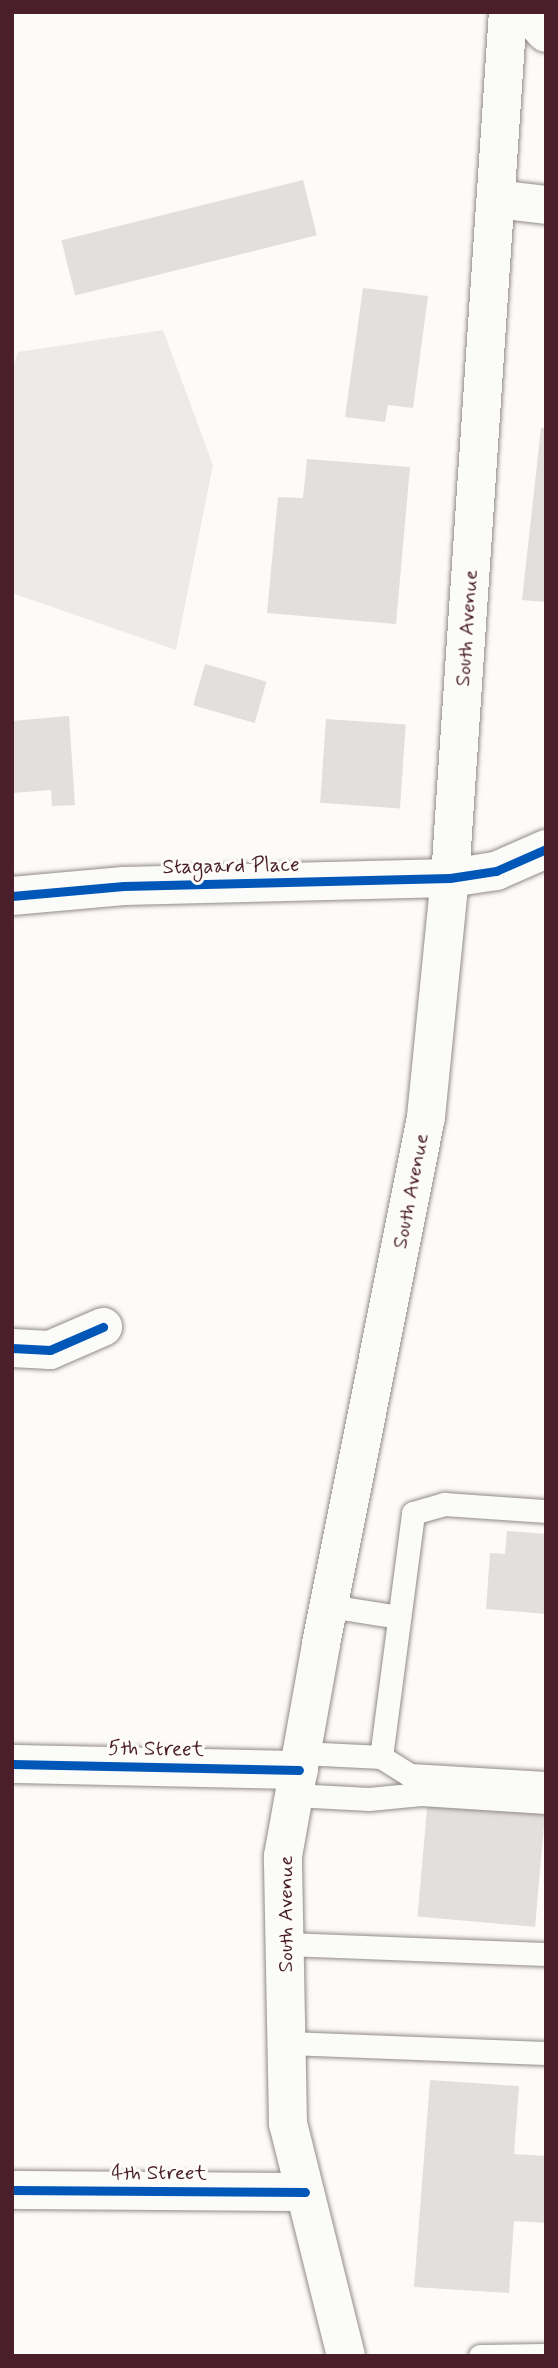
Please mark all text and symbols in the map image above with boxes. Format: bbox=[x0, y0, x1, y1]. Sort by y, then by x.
street label: South Avenue bbox=[450, 569, 484, 687]
street label: Stagaard Place bbox=[164, 852, 298, 880]
street label: South Avenue bbox=[387, 1131, 435, 1251]
street label: 5th Street bbox=[108, 1736, 204, 1762]
street label: South Avenue bbox=[273, 1855, 299, 1973]
street label: 4th Street bbox=[111, 2160, 207, 2186]

